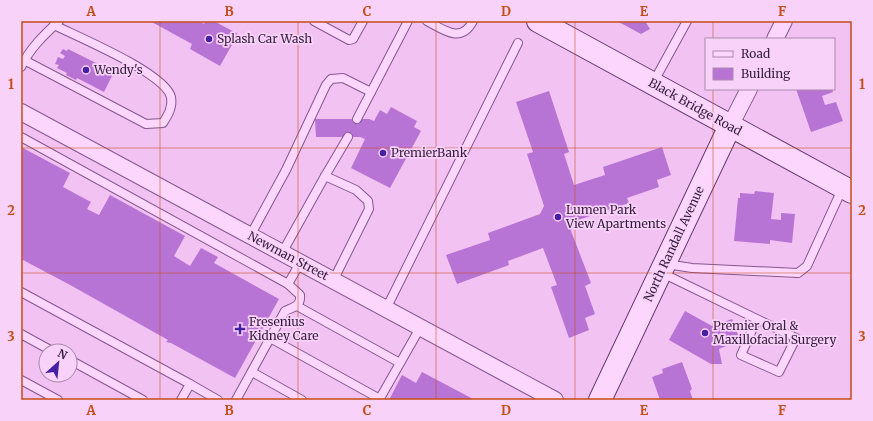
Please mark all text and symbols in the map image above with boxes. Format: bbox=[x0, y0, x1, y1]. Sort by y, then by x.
text: A bbox=[85, 3, 96, 20]
text: B bbox=[224, 3, 234, 20]
text: C bbox=[363, 3, 372, 20]
text: D bbox=[501, 3, 511, 20]
text: E bbox=[640, 3, 649, 20]
text: F bbox=[778, 3, 786, 20]
place label: Splash Car Wash bbox=[217, 31, 312, 46]
marker: Splash Car Wash bbox=[204, 34, 214, 44]
legend bbox=[705, 38, 835, 90]
text: Road bbox=[741, 46, 770, 61]
place label: Wendy's bbox=[93, 62, 143, 77]
marker: Wendy's bbox=[81, 65, 91, 75]
text: Building bbox=[741, 66, 791, 81]
street label: Black Bridge Road bbox=[646, 75, 745, 138]
text: 1 bbox=[8, 76, 14, 93]
text: 1 bbox=[859, 76, 865, 93]
place label: PremierBank bbox=[391, 145, 468, 160]
marker: PremierBank bbox=[378, 148, 388, 158]
street label: North Randall Avenue bbox=[640, 184, 707, 304]
text: 2 bbox=[7, 202, 15, 219]
place label: Lumen Park View Apartments bbox=[565, 202, 666, 231]
text: 2 bbox=[858, 202, 866, 219]
marker: Lumen Park View Apartments bbox=[553, 212, 563, 222]
street label: Newman Street bbox=[245, 228, 331, 283]
place label: Fresenius Kidney Care bbox=[249, 314, 319, 343]
place label: Premier Oral & Maxillofacial Surgery bbox=[713, 318, 836, 347]
marker: Fresenius Kidney Care bbox=[234, 323, 246, 335]
text: 3 bbox=[7, 328, 15, 345]
marker: Premier Oral & Maxillofacial Surgery bbox=[700, 328, 710, 338]
text: 3 bbox=[858, 328, 866, 345]
north arrow bbox=[38, 343, 78, 383]
text: N bbox=[55, 346, 70, 362]
text: A bbox=[85, 402, 96, 419]
text: B bbox=[224, 402, 234, 419]
text: C bbox=[363, 402, 372, 419]
text: D bbox=[501, 402, 511, 419]
text: E bbox=[640, 402, 649, 419]
text: F bbox=[778, 402, 786, 419]

